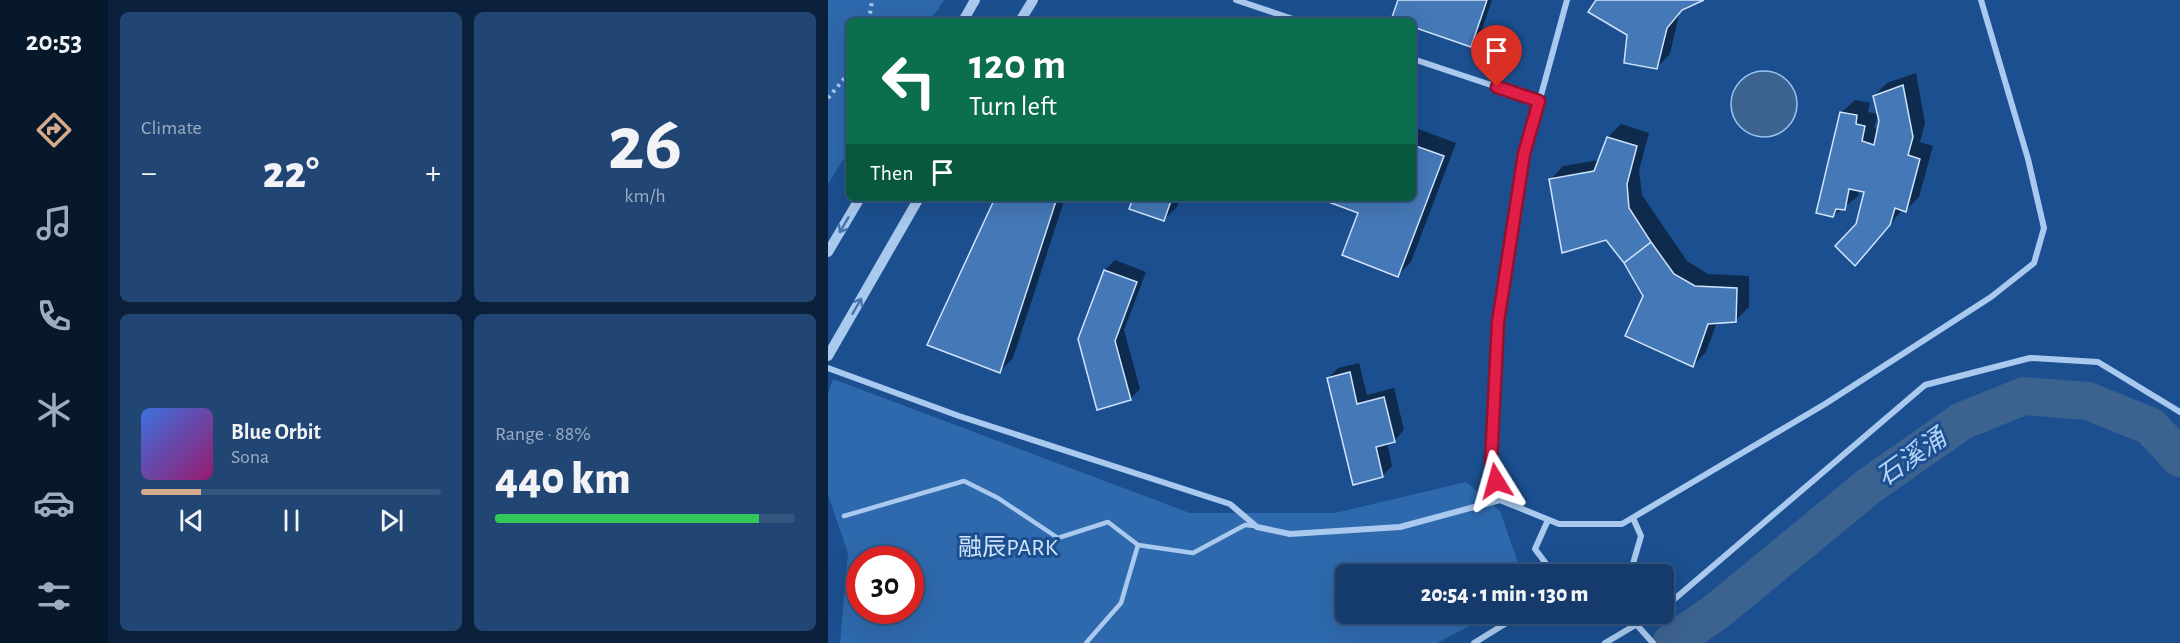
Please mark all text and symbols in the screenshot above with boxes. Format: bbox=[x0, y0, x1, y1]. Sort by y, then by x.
pin bbox=[1471, 25, 1522, 87]
text: 20:53 bbox=[26, 28, 82, 55]
icon: arrive bbox=[1480, 34, 1513, 67]
icon: left bbox=[870, 42, 948, 120]
text: 120 m bbox=[969, 44, 1066, 86]
text: Turn left bbox=[969, 93, 1057, 120]
text: 26 bbox=[608, 106, 682, 184]
icon: directions bbox=[33, 109, 75, 151]
text: Climate bbox=[141, 118, 202, 138]
text: 22° bbox=[263, 151, 319, 196]
icon: arrive bbox=[926, 156, 959, 189]
text: − bbox=[141, 157, 157, 190]
text: + bbox=[425, 157, 441, 190]
text: Then bbox=[870, 162, 914, 184]
text: km/h bbox=[624, 186, 666, 206]
icon: music bbox=[33, 202, 75, 244]
one-way arrow bbox=[838, 216, 850, 233]
icon: phone bbox=[33, 295, 75, 337]
one-way arrow bbox=[851, 298, 863, 315]
icon: climate bbox=[33, 389, 75, 431]
text: Blue Orbit bbox=[231, 421, 321, 443]
water label: 石溪涌 bbox=[1872, 422, 1953, 491]
text: Range · 88% bbox=[495, 424, 591, 444]
text: Sona bbox=[231, 447, 269, 467]
position arrow bbox=[1464, 449, 1528, 513]
text: 440 km bbox=[495, 457, 631, 502]
icon: car bbox=[33, 482, 75, 524]
icon: previous bbox=[175, 504, 208, 537]
icon: pause bbox=[275, 504, 308, 537]
icon: next bbox=[375, 504, 408, 537]
park label: 融辰PARK bbox=[958, 535, 1059, 560]
speed limit sign: 30 bbox=[846, 546, 924, 624]
icon: filters bbox=[33, 575, 75, 617]
text: 20:54 · 1 min · 130 m bbox=[1421, 583, 1588, 605]

